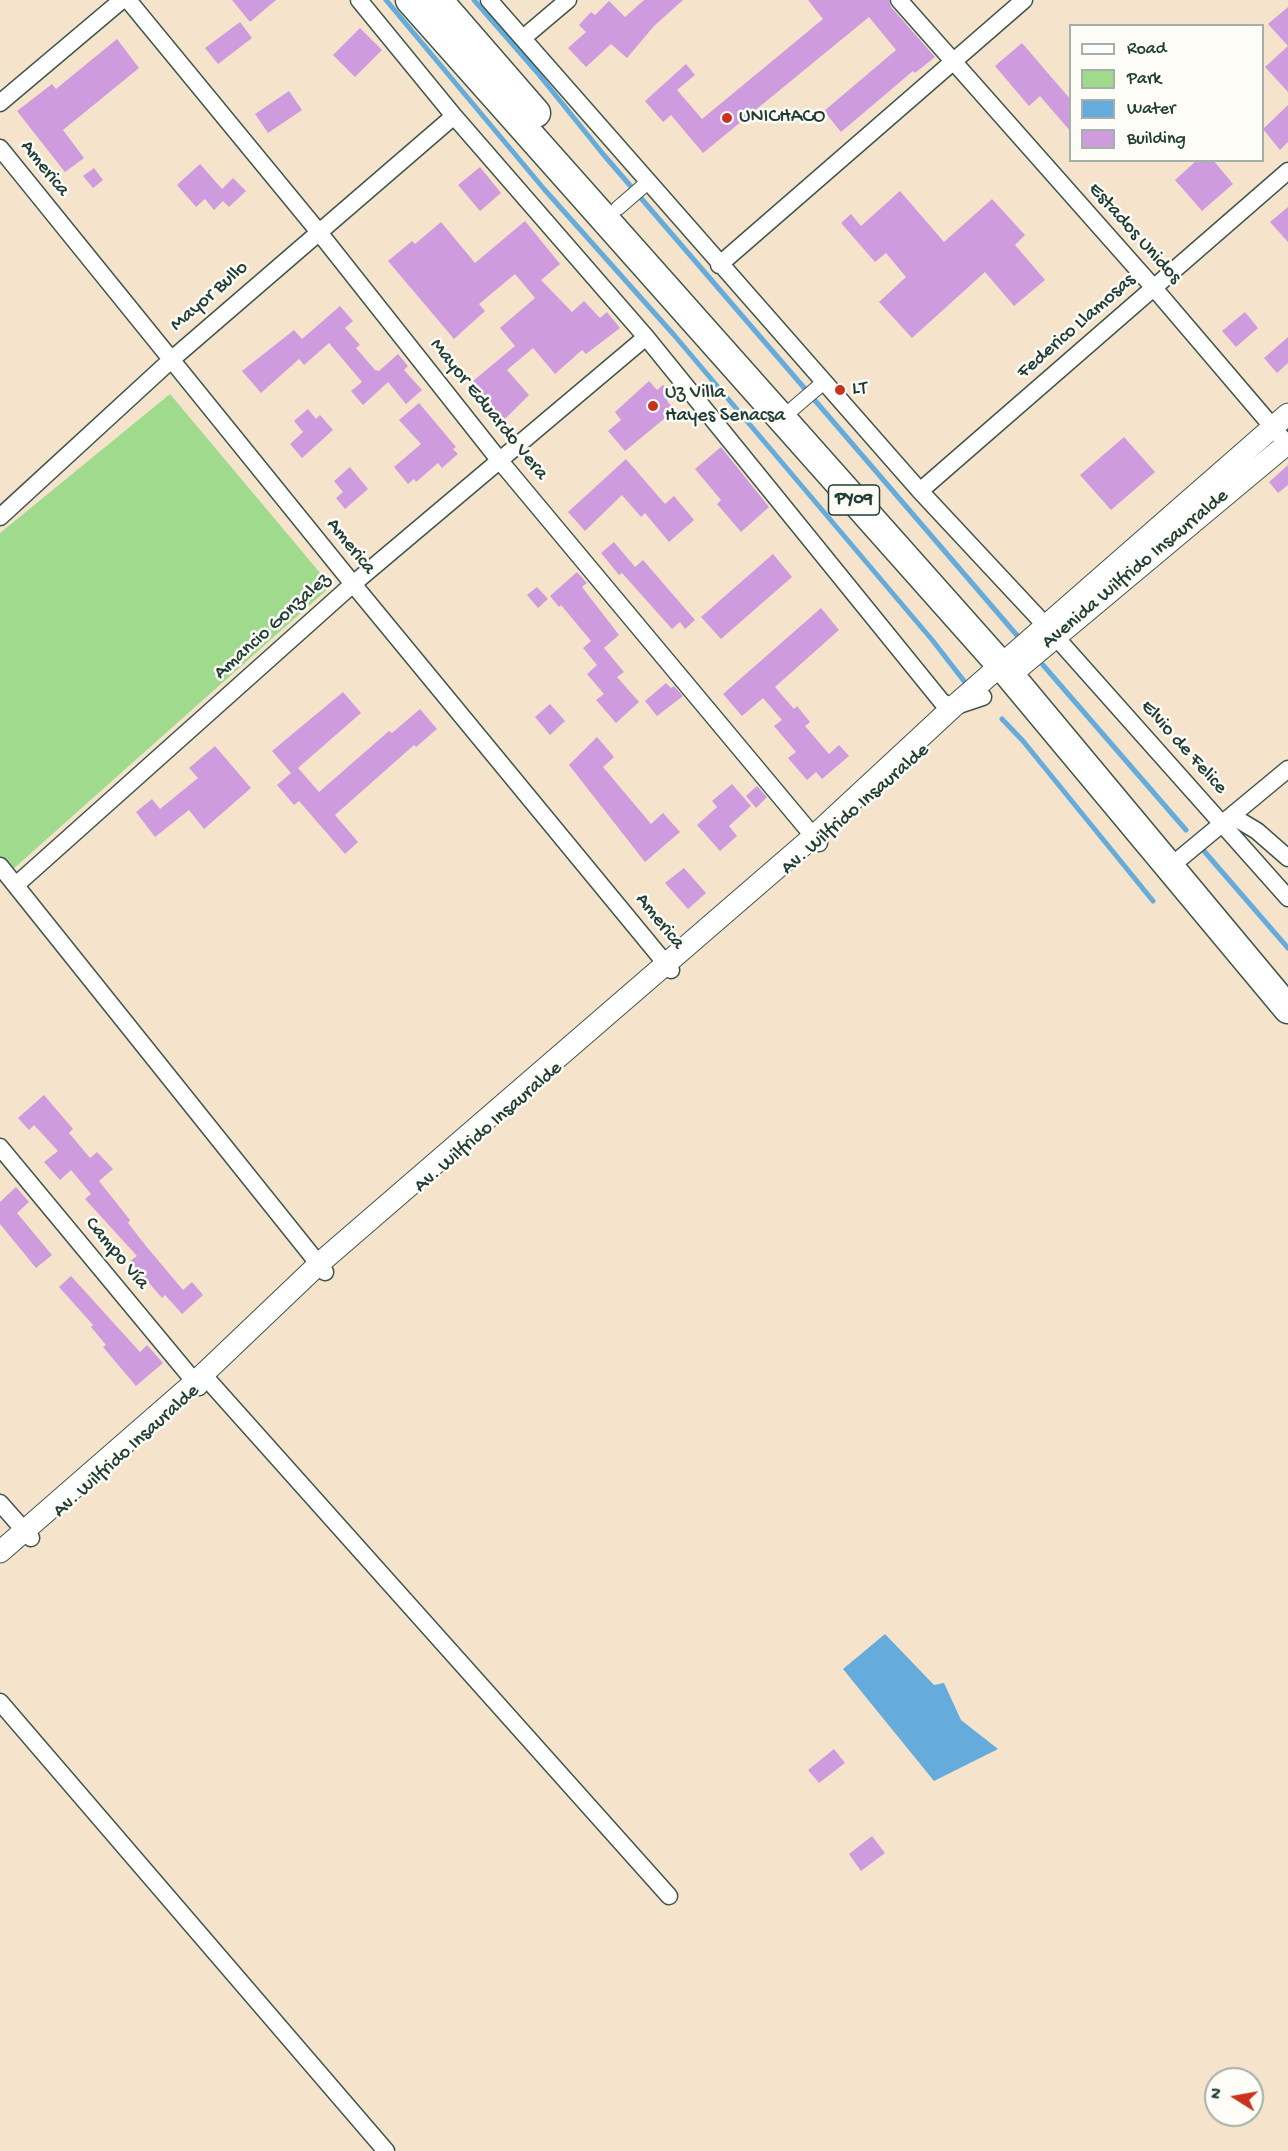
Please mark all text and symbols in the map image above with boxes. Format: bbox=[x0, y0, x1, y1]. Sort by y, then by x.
legend bbox=[1069, 24, 1264, 162]
text: Road bbox=[1127, 39, 1166, 60]
text: Park bbox=[1127, 69, 1161, 90]
text: Water bbox=[1127, 99, 1175, 120]
place label: UNICHACO bbox=[739, 106, 825, 130]
marker: UNICHACO bbox=[720, 111, 734, 125]
text: Building bbox=[1127, 129, 1186, 150]
street label: America bbox=[14, 136, 74, 202]
street label: Estados Unidos bbox=[1082, 178, 1186, 290]
street label: Mayor Bullo bbox=[166, 257, 254, 337]
street label: Federico Llamosas bbox=[1013, 269, 1141, 385]
street label: Mayor Eduardo Vera bbox=[424, 334, 552, 486]
place label: LT bbox=[852, 378, 867, 402]
place label: Uz Villa Hayes Senacsa bbox=[665, 382, 785, 429]
marker: LT bbox=[833, 383, 847, 397]
marker: Uz Villa Hayes Senacsa bbox=[646, 399, 660, 413]
road number: PY09 bbox=[828, 485, 880, 515]
street label: Avenida Wilfrido Insaurralde bbox=[1038, 485, 1234, 655]
street label: America bbox=[320, 514, 380, 580]
street label: Amancio Gonzalez bbox=[210, 568, 336, 686]
street label: Elvio de Felice bbox=[1134, 696, 1232, 800]
street label: Av. Wilfrido Insauralde bbox=[777, 739, 935, 881]
street label: America bbox=[629, 889, 689, 955]
street label: Av. Wilfrido Insauralde bbox=[410, 1057, 568, 1199]
street label: Campo Vía bbox=[79, 1213, 153, 1295]
street label: Av. Wilfrido Insauralde bbox=[49, 1380, 205, 1524]
north arrow bbox=[1204, 2067, 1264, 2127]
text: N bbox=[1207, 2087, 1228, 2101]

